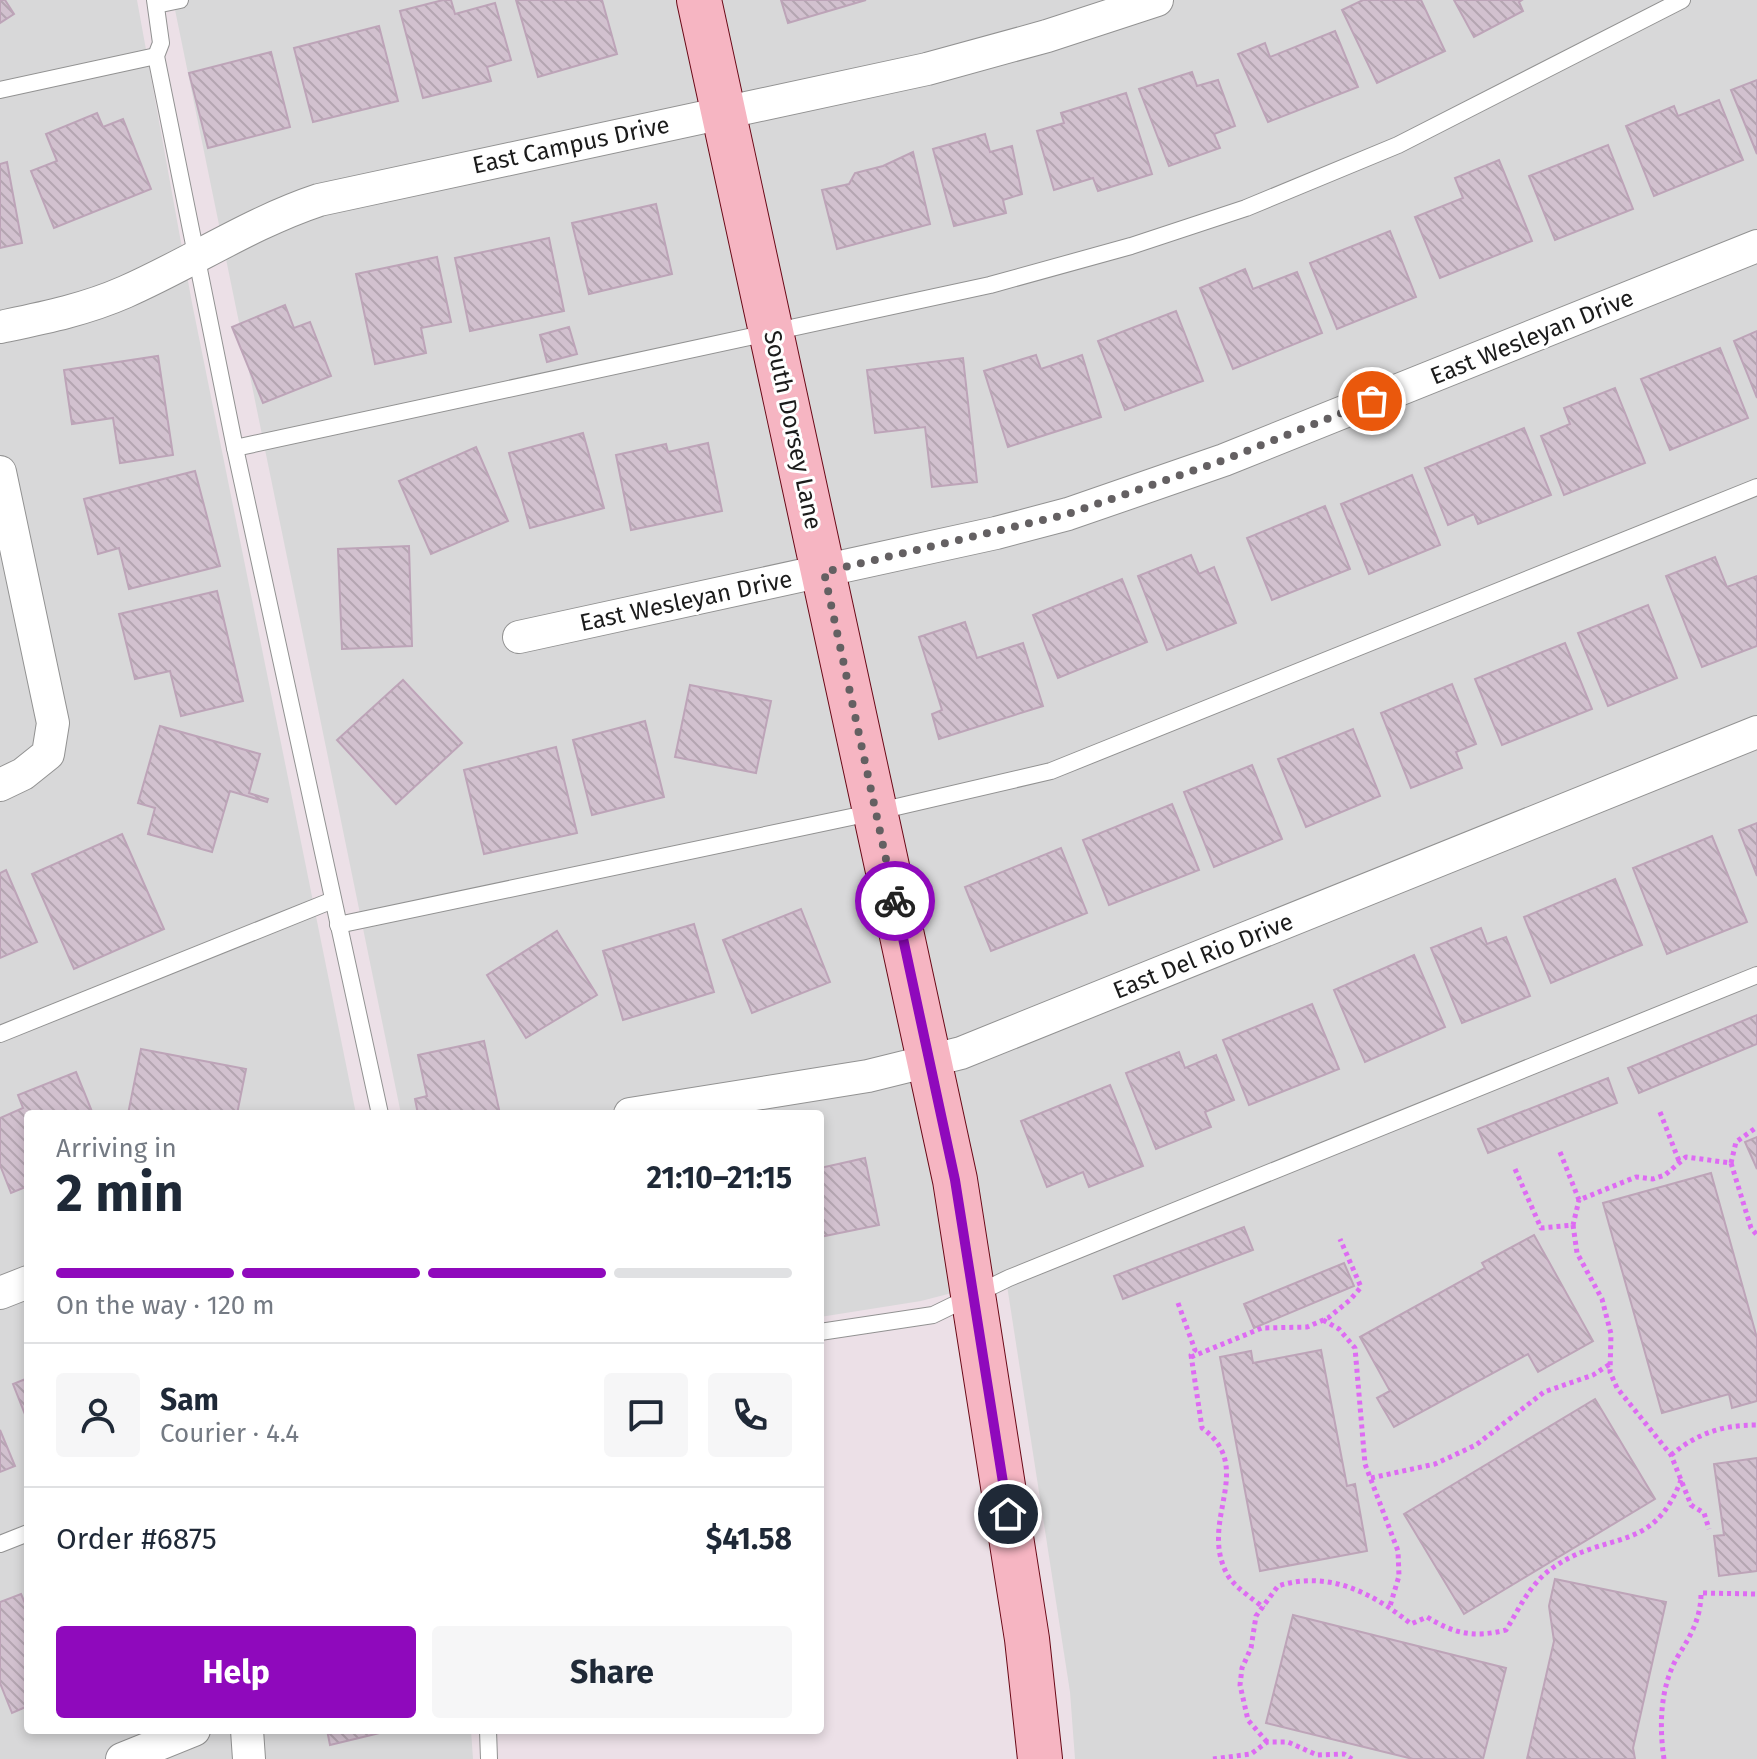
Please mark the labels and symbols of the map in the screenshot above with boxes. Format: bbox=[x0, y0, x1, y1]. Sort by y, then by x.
street label: East Campus Drive bbox=[470, 110, 672, 180]
street label: East Wesleyan Drive bbox=[1426, 283, 1638, 391]
street label: South Dorsey Lane bbox=[758, 328, 828, 532]
pin bbox=[1338, 367, 1406, 435]
street label: East Wesleyan Drive bbox=[577, 565, 795, 637]
courier bbox=[855, 861, 935, 941]
street label: East Del Rio Drive bbox=[1109, 907, 1297, 1005]
pin bbox=[974, 1480, 1042, 1548]

